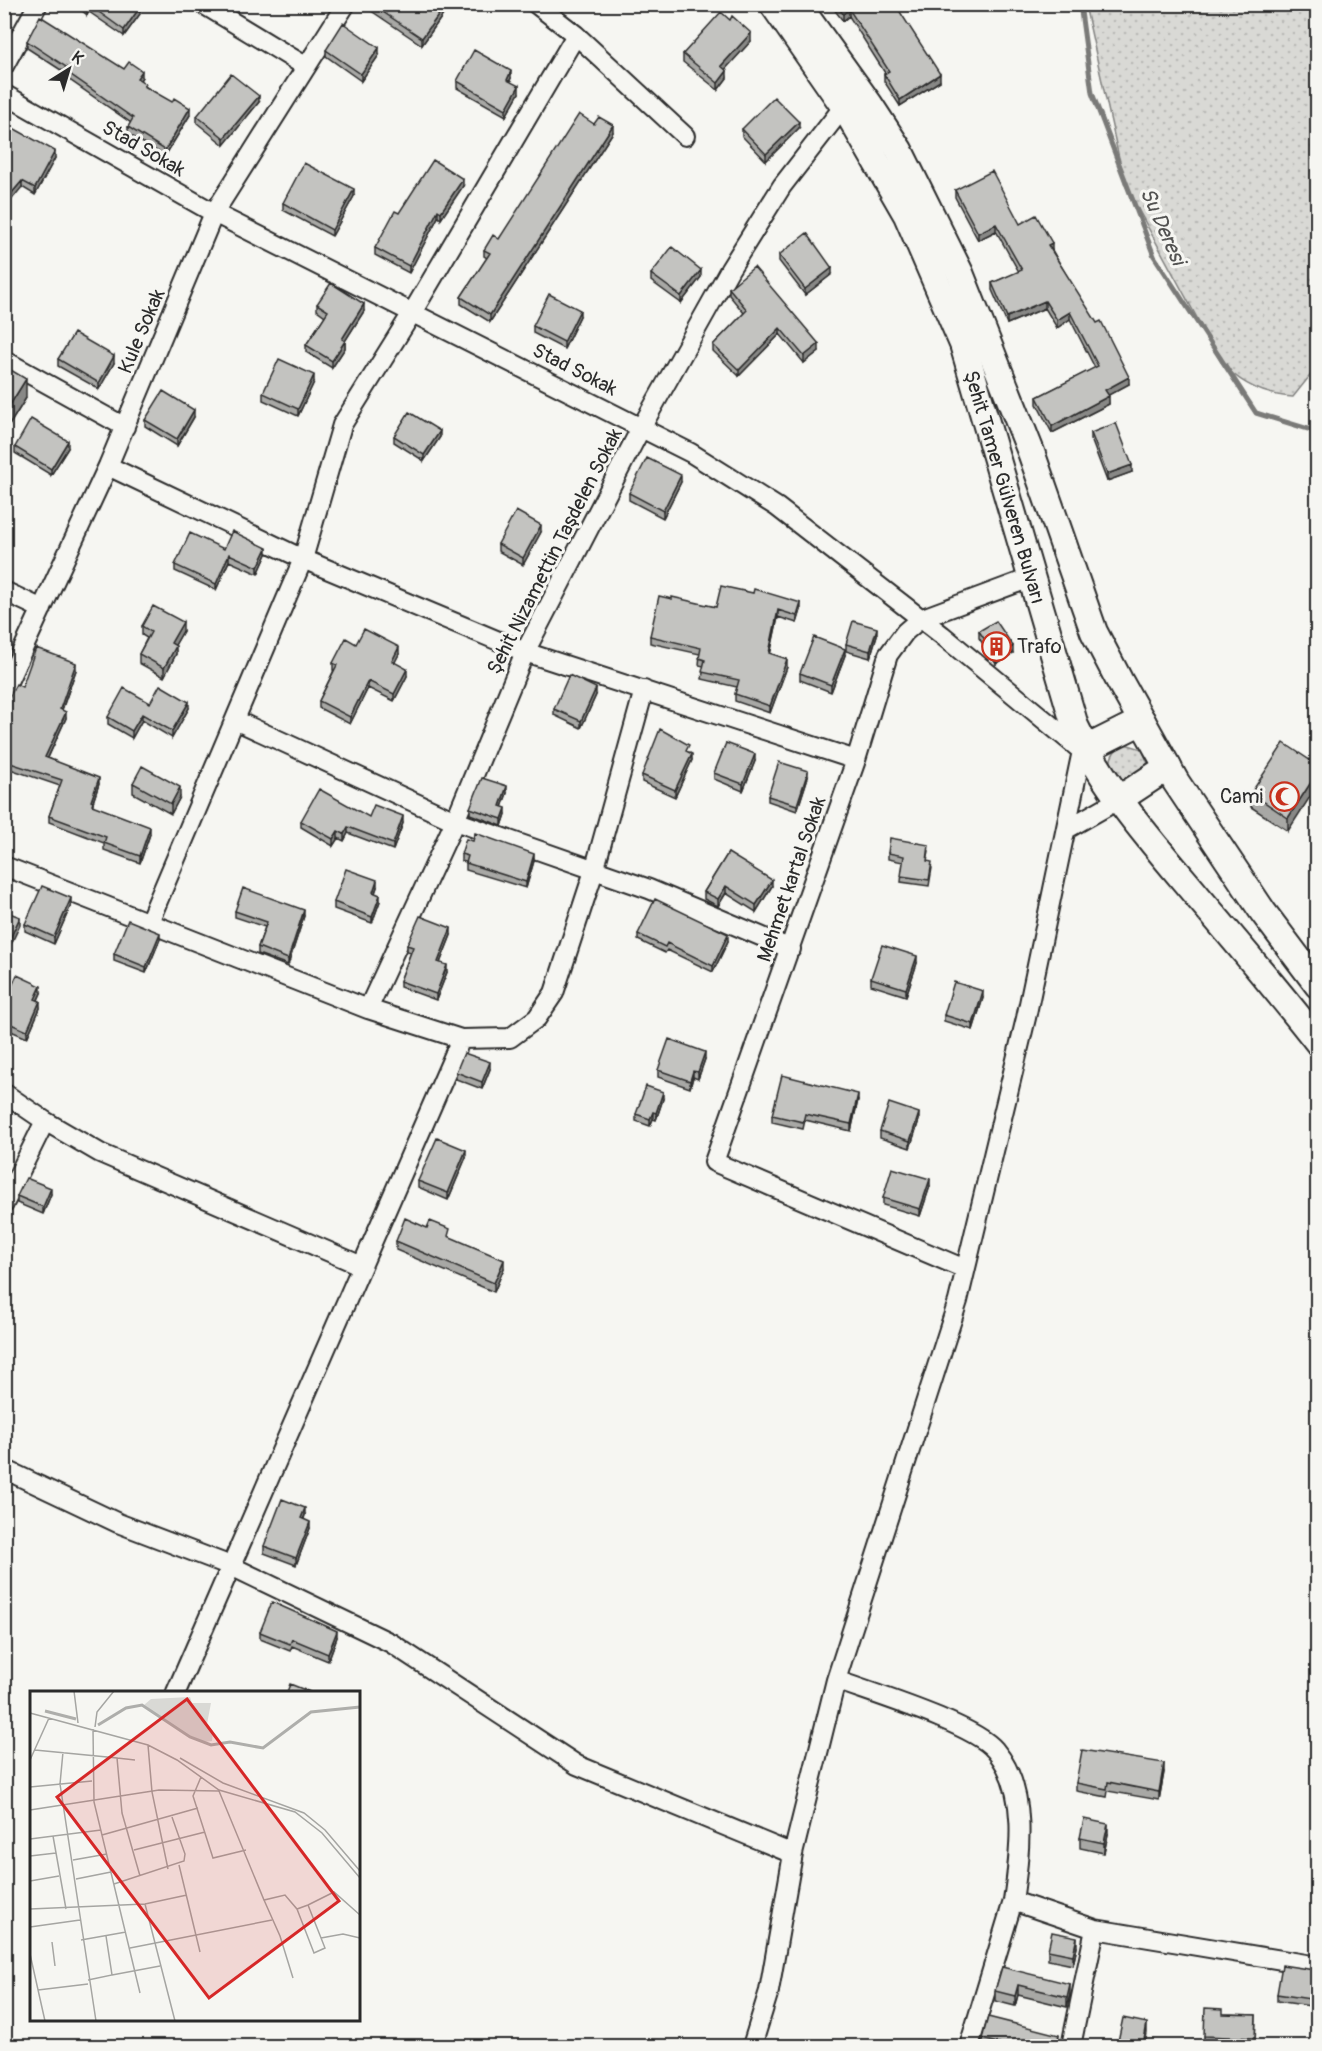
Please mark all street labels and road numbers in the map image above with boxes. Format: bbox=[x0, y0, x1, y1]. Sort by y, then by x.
street label: Stad Sokak bbox=[98, 115, 190, 182]
street label: Kule Sokak bbox=[112, 285, 171, 377]
street label: Stad Sokak bbox=[528, 338, 622, 402]
street label: Şehit Tamer Gülveren Bulvarı bbox=[958, 368, 1051, 607]
street label: Şehit Nizamettin Taşdelen Sokak bbox=[481, 423, 628, 679]
street label: Mehmet kartal Sokak bbox=[751, 793, 832, 965]

